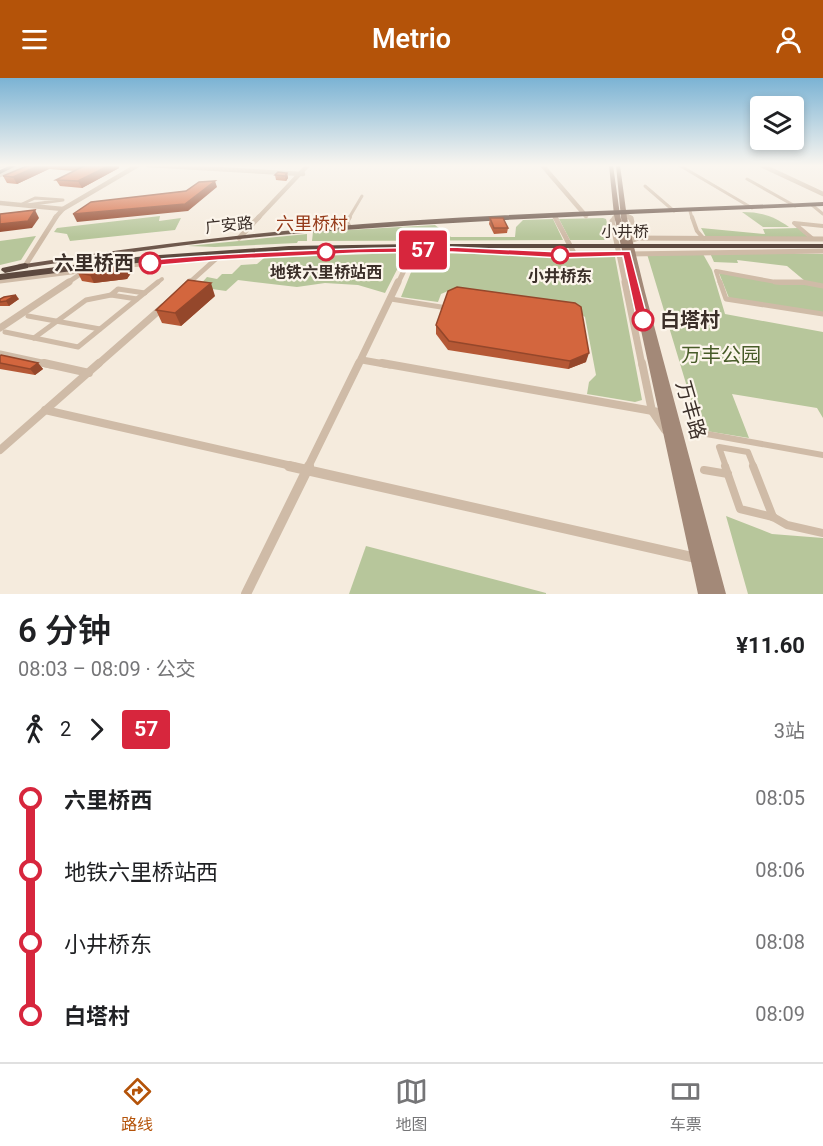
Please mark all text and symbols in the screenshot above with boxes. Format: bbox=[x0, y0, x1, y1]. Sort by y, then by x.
icon: menu bbox=[18, 23, 51, 56]
text: Metrio bbox=[372, 23, 451, 55]
icon: person bbox=[772, 23, 805, 56]
map controls bbox=[750, 96, 804, 150]
button: layers bbox=[750, 96, 804, 150]
street label: 广安路 bbox=[204, 213, 254, 237]
district label: 六里桥村 bbox=[276, 213, 348, 234]
street label: 小井桥 bbox=[601, 222, 649, 241]
line badge: 57 bbox=[396, 230, 450, 270]
text: 57 bbox=[411, 238, 435, 262]
marker: 地铁六里桥站西 bbox=[317, 243, 335, 261]
marker: 小井桥东 bbox=[551, 246, 569, 264]
place label: 六里桥西 bbox=[54, 251, 134, 275]
marker: 六里桥西 bbox=[139, 252, 161, 274]
place label: 地铁六里桥站西 bbox=[270, 263, 382, 282]
place label: 小井桥东 bbox=[528, 267, 592, 286]
place label: 白塔村 bbox=[660, 308, 720, 332]
marker: 白塔村 bbox=[632, 309, 654, 331]
park label: 万丰公园 bbox=[681, 343, 761, 367]
street label: 万丰路 bbox=[671, 378, 711, 442]
text: 6 分钟 bbox=[18, 611, 111, 650]
text: ¥11.60 bbox=[736, 633, 805, 658]
text: 08:03 – 08:09 · 公交 bbox=[18, 657, 196, 681]
icon: walk bbox=[18, 713, 51, 746]
icon: forward bbox=[80, 713, 113, 746]
text: 2 bbox=[60, 717, 71, 741]
text: 57 bbox=[134, 717, 158, 741]
text: 3站 bbox=[774, 719, 805, 743]
text: 08:05 bbox=[755, 786, 805, 810]
text: 六里桥西 bbox=[64, 788, 152, 813]
text: 08:06 bbox=[755, 858, 805, 882]
text: 地铁六里桥站西 bbox=[64, 860, 218, 885]
text: 08:08 bbox=[755, 930, 805, 954]
text: 小井桥东 bbox=[64, 932, 152, 957]
text: 08:09 bbox=[755, 1002, 805, 1026]
text: 白塔村 bbox=[64, 1004, 130, 1029]
tab: 路线 bbox=[121, 1075, 154, 1135]
tab: 地图 bbox=[395, 1075, 428, 1135]
tab: 车票 bbox=[669, 1075, 702, 1135]

